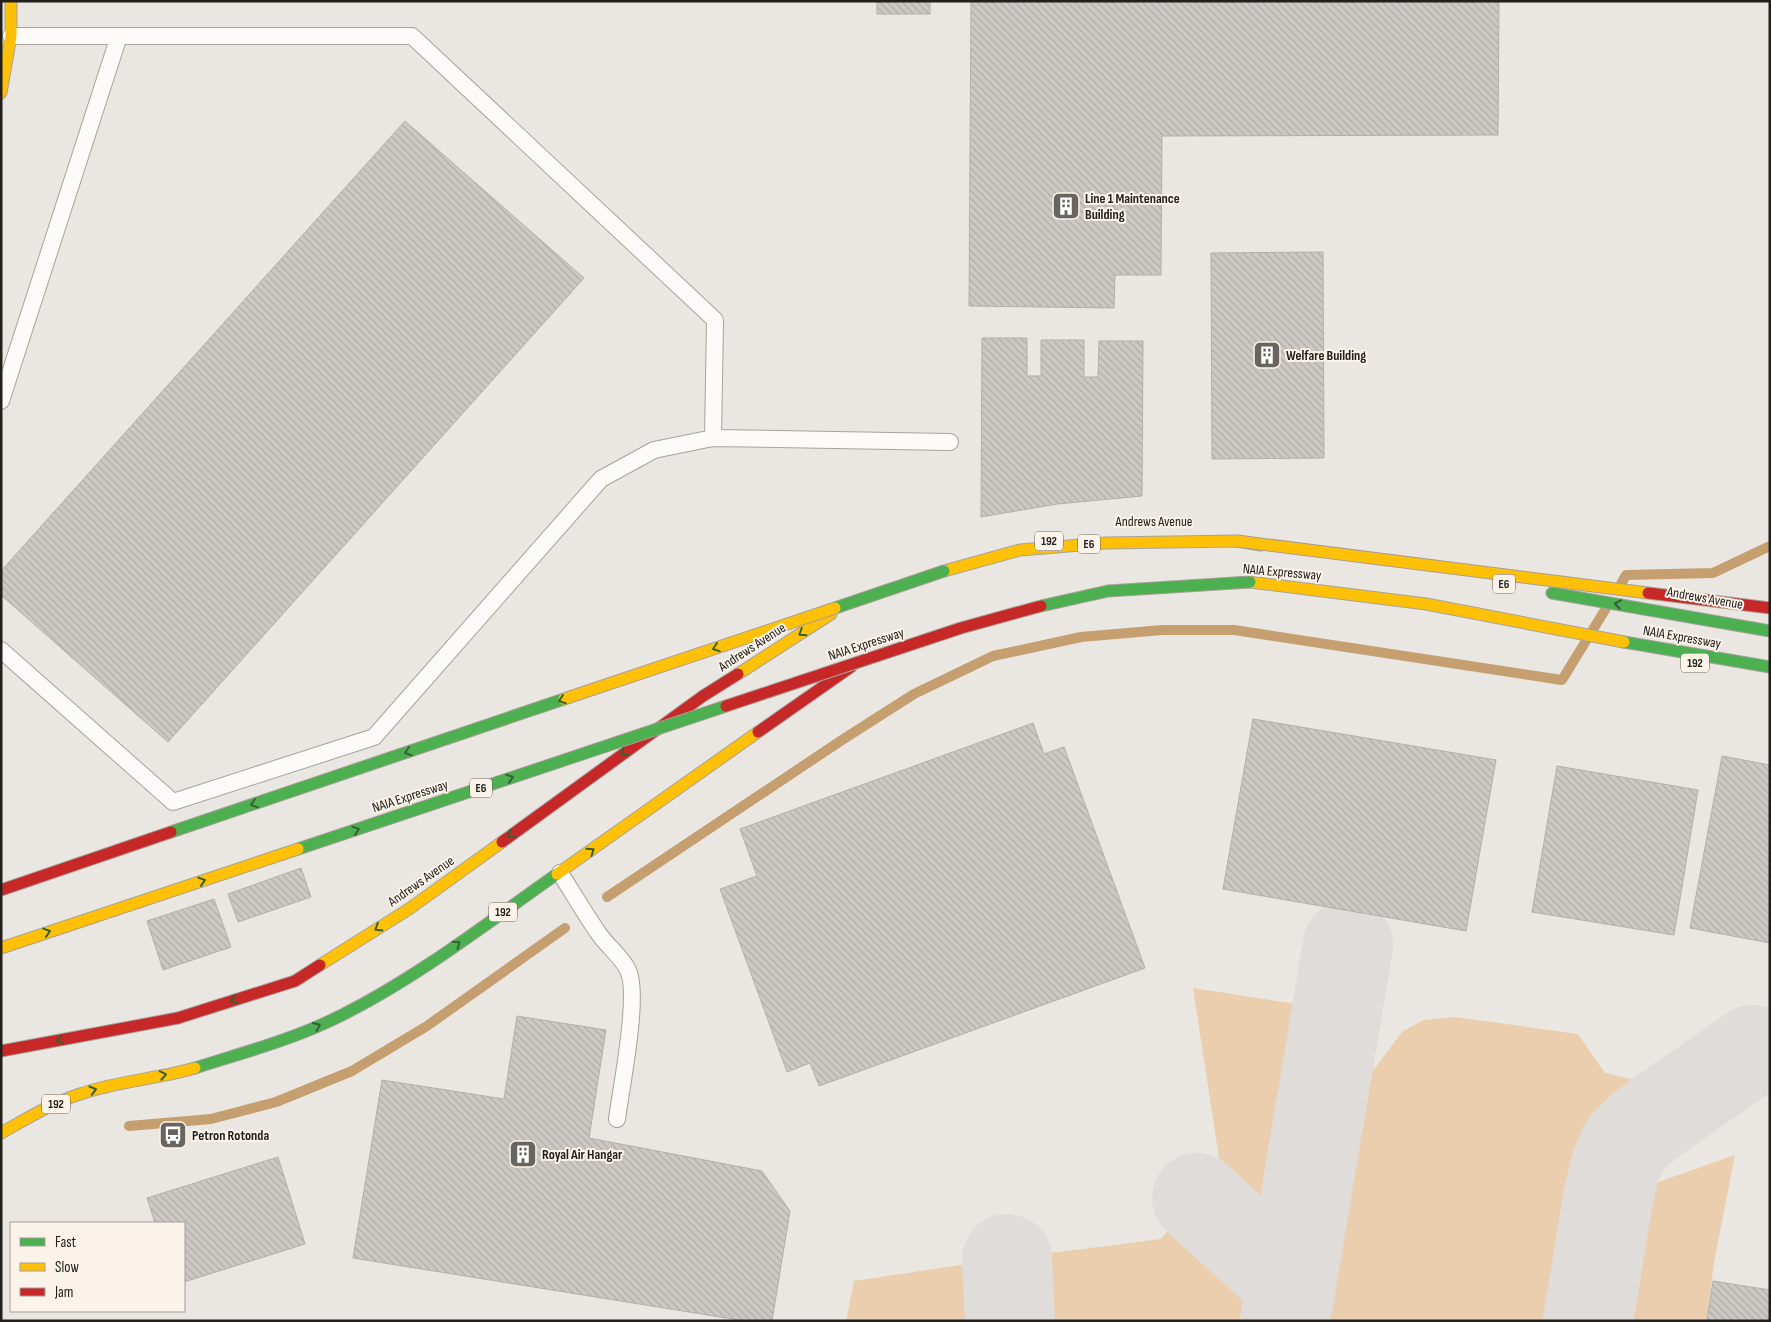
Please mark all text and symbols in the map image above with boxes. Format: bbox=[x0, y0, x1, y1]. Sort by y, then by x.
place label: Line 1 Maintenance Building bbox=[1085, 190, 1180, 223]
building icon: Line 1 Maintenance Building bbox=[1051, 191, 1081, 221]
building icon: Welfare Building bbox=[1252, 340, 1282, 370]
place label: Welfare Building bbox=[1286, 347, 1366, 364]
street label: Andrews Avenue bbox=[1115, 513, 1192, 530]
road number: 192 bbox=[1035, 532, 1063, 550]
road number: E6 bbox=[1078, 534, 1100, 554]
street label: NAIA Expressway bbox=[1242, 560, 1323, 584]
road number: E6 bbox=[1493, 574, 1515, 594]
street label: Andrews Avenue bbox=[1665, 583, 1744, 613]
one-way arrow bbox=[1614, 600, 1623, 610]
street label: Andrews Avenue bbox=[714, 619, 789, 676]
street label: NAIA Expressway bbox=[1642, 622, 1723, 652]
street label: NAIA Expressway bbox=[826, 624, 907, 664]
one-way arrow bbox=[798, 627, 807, 636]
one-way arrow bbox=[712, 643, 720, 653]
road number: 192 bbox=[1681, 654, 1709, 672]
one-way arrow bbox=[558, 695, 566, 705]
one-way arrow bbox=[404, 747, 412, 757]
one-way arrow bbox=[620, 747, 630, 756]
one-way arrow bbox=[505, 774, 514, 784]
street label: NAIA Expressway bbox=[370, 776, 451, 816]
road number: E6 bbox=[470, 778, 492, 798]
one-way arrow bbox=[250, 799, 258, 809]
one-way arrow bbox=[351, 825, 359, 835]
one-way arrow bbox=[507, 829, 517, 838]
one-way arrow bbox=[585, 848, 595, 857]
street label: Andrews Avenue bbox=[384, 852, 457, 911]
one-way arrow bbox=[197, 877, 205, 887]
road number: 192 bbox=[489, 902, 517, 922]
one-way arrow bbox=[374, 922, 383, 932]
one-way arrow bbox=[43, 928, 51, 938]
one-way arrow bbox=[452, 941, 461, 950]
one-way arrow bbox=[230, 995, 238, 1005]
one-way arrow bbox=[312, 1021, 321, 1032]
one-way arrow bbox=[55, 1034, 64, 1045]
one-way arrow bbox=[158, 1070, 167, 1080]
one-way arrow bbox=[88, 1086, 96, 1096]
road number: 192 bbox=[42, 1094, 70, 1114]
bus stop icon: Petron Rotonda bbox=[158, 1120, 188, 1150]
place label: Petron Rotonda bbox=[192, 1127, 269, 1144]
building icon: Royal Air Hangar bbox=[508, 1139, 538, 1169]
place label: Royal Air Hangar bbox=[542, 1146, 623, 1163]
legend bbox=[10, 1222, 185, 1312]
text: Fast bbox=[55, 1233, 77, 1252]
text: Slow bbox=[55, 1258, 79, 1277]
text: Jam bbox=[54, 1283, 73, 1302]

